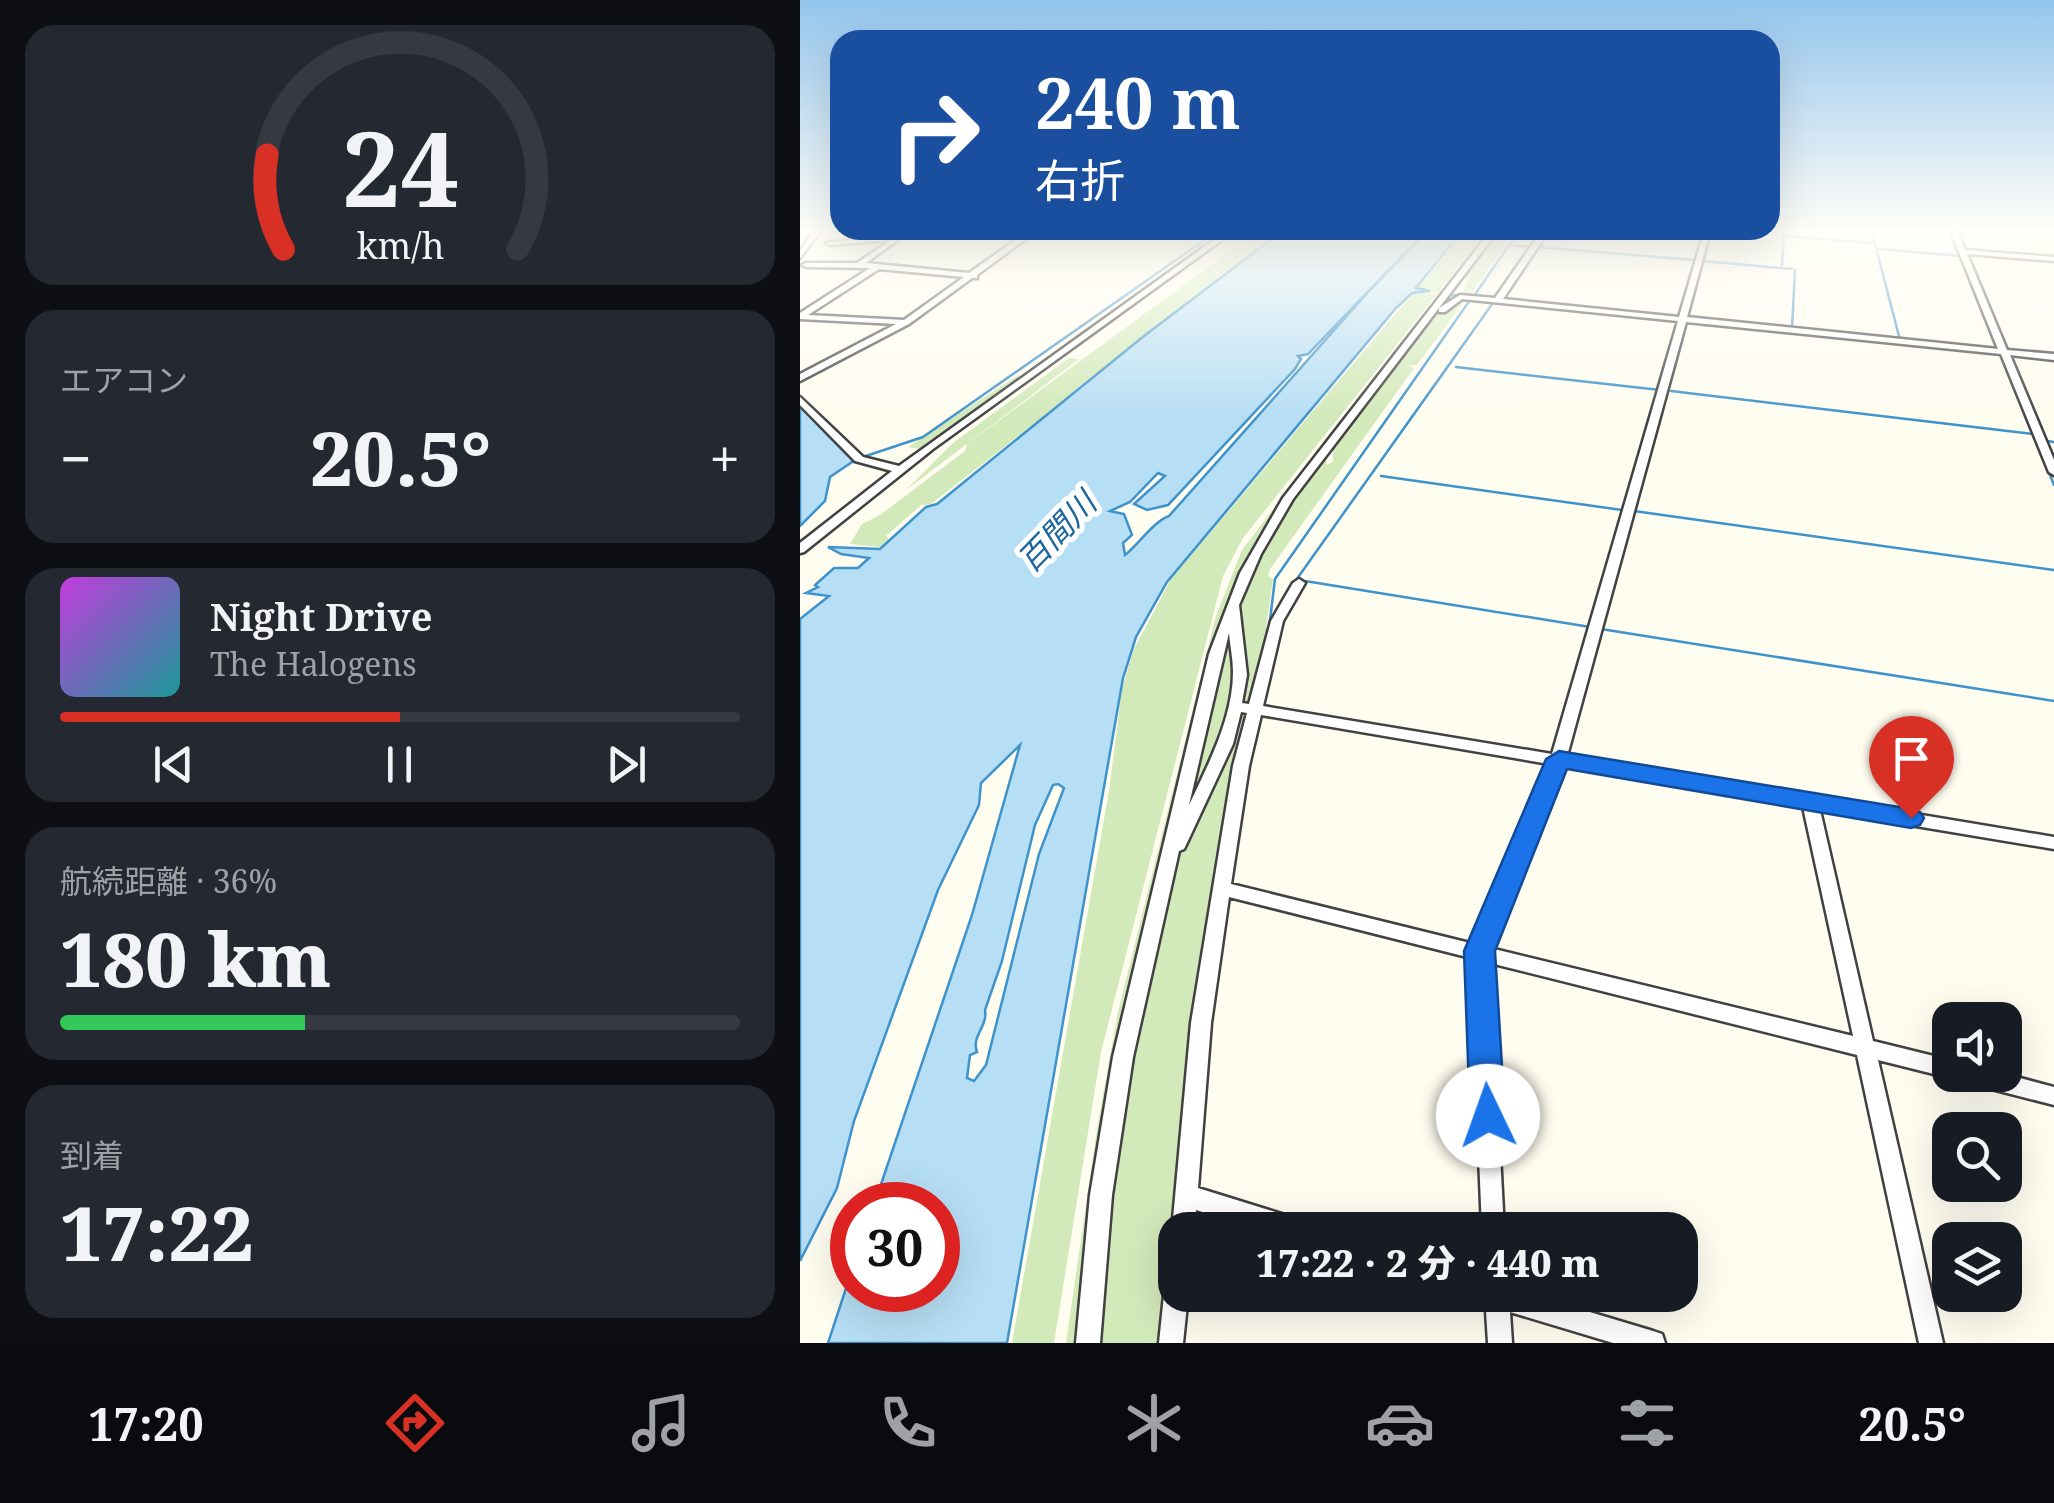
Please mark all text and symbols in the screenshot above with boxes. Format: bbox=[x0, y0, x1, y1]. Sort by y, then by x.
text: 240 m bbox=[1035, 54, 1241, 150]
icon: right bbox=[870, 70, 1000, 200]
text: 24 bbox=[341, 96, 459, 237]
text: 右折 bbox=[1035, 149, 1125, 210]
text: km/h bbox=[356, 221, 444, 269]
text: エアコン bbox=[60, 358, 188, 401]
text: 20.5° bbox=[310, 406, 491, 508]
text: − bbox=[60, 420, 92, 495]
text: + bbox=[709, 420, 740, 495]
water label: 百間川 bbox=[1007, 479, 1107, 580]
text: Night Drive bbox=[210, 590, 432, 642]
text: The Halogens bbox=[210, 642, 417, 685]
pin bbox=[1869, 716, 1954, 819]
icon: arrive bbox=[1884, 731, 1939, 786]
icon: previous bbox=[146, 737, 201, 792]
icon: pause bbox=[372, 737, 427, 792]
icon: next bbox=[599, 737, 654, 792]
text: 航続距離 · 36% bbox=[60, 859, 277, 902]
text: 180 km bbox=[60, 907, 332, 1009]
map controls bbox=[1932, 1002, 2022, 1312]
button: sound bbox=[1932, 1002, 2022, 1092]
position arrow bbox=[1436, 1064, 1540, 1168]
button: search bbox=[1932, 1112, 2022, 1202]
text: 到着 bbox=[60, 1133, 124, 1176]
text: 17:22 bbox=[60, 1181, 253, 1283]
speed limit sign: 30 bbox=[830, 1182, 960, 1312]
button: layers bbox=[1932, 1222, 2022, 1312]
text: 17:22 · 2 分 · 440 m bbox=[1256, 1236, 1600, 1288]
icon: directions bbox=[380, 1388, 450, 1458]
icon: music bbox=[626, 1388, 696, 1458]
icon: phone bbox=[873, 1388, 943, 1458]
icon: climate bbox=[1119, 1388, 1189, 1458]
icon: car bbox=[1365, 1388, 1435, 1458]
icon: filters bbox=[1612, 1388, 1682, 1458]
text: 17:20 bbox=[88, 1393, 204, 1454]
text: 20.5° bbox=[1858, 1393, 1966, 1454]

